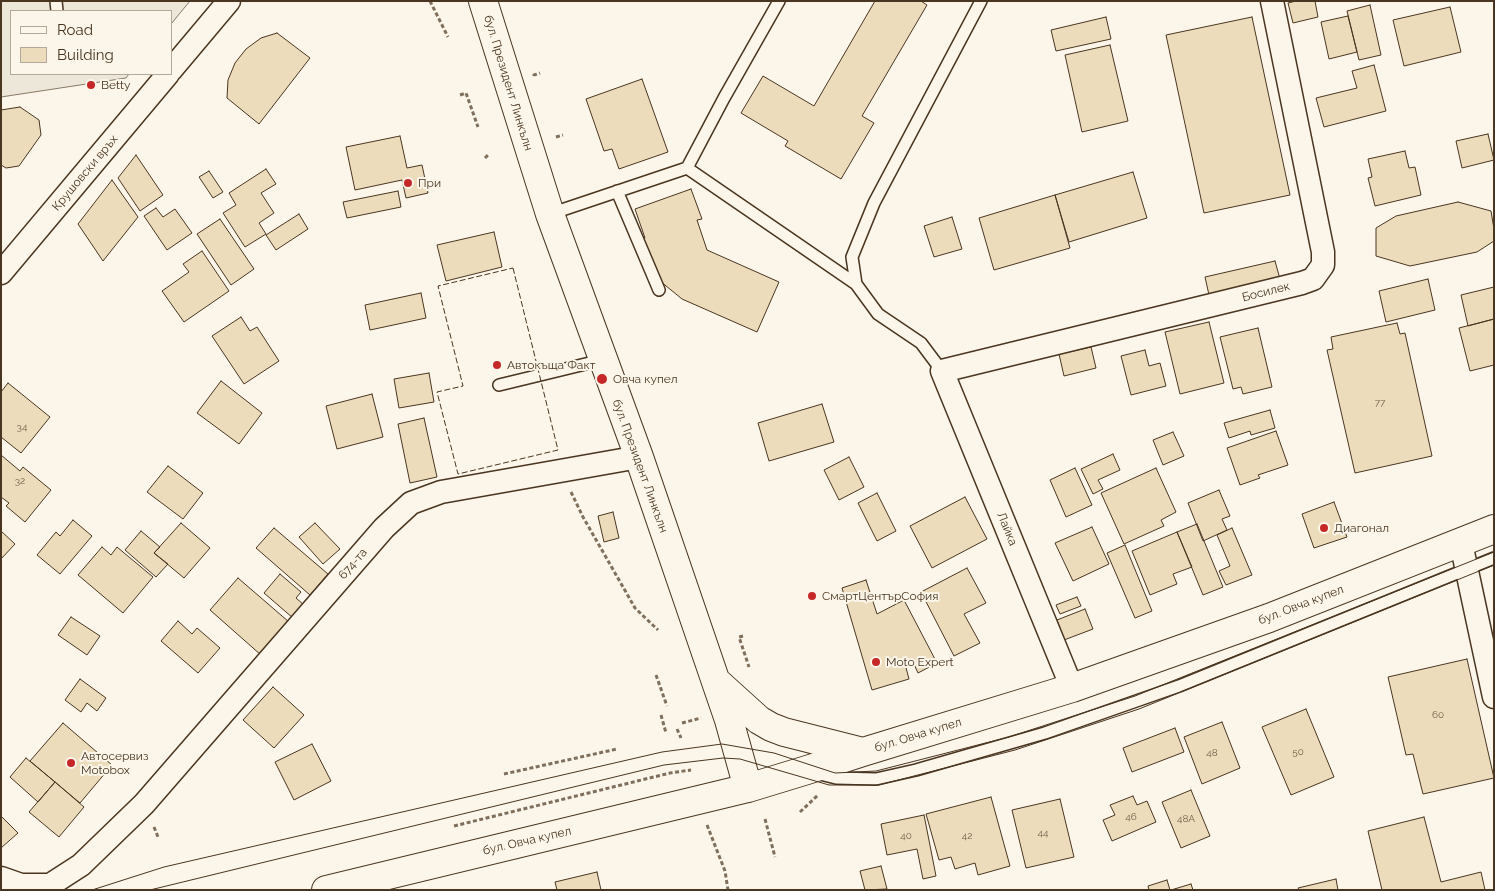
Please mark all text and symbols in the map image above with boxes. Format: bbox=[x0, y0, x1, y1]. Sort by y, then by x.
legend bbox=[10, 10, 172, 75]
street label: бул. Президент Линкълн bbox=[480, 13, 536, 153]
text: Road bbox=[57, 21, 93, 39]
text: Building bbox=[57, 46, 114, 64]
place label: Betty bbox=[101, 78, 131, 92]
marker: Betty bbox=[85, 79, 97, 91]
street label: Крушовски връх bbox=[49, 132, 121, 214]
place label: При bbox=[418, 176, 441, 190]
marker: При bbox=[402, 177, 414, 189]
street label: Босилек bbox=[1241, 279, 1291, 305]
place label: Автокъща Факт bbox=[507, 358, 595, 372]
marker: Автокъща Факт bbox=[491, 359, 503, 371]
marker: Овча купел bbox=[595, 372, 609, 386]
place label: Овча купел bbox=[613, 372, 678, 386]
street label: бул. Президент Линкълн bbox=[609, 397, 671, 535]
house number: 77 bbox=[1375, 397, 1385, 409]
house number: 34 bbox=[17, 421, 27, 433]
house number: 32 bbox=[15, 475, 25, 487]
street label: Лайка bbox=[994, 510, 1020, 548]
place label: Диагонал bbox=[1334, 521, 1389, 535]
marker: Диагонал bbox=[1318, 522, 1330, 534]
street label: 674-та bbox=[336, 546, 370, 582]
street label: бул. Овча купел bbox=[1256, 582, 1346, 628]
place label: СмартЦентърСофия bbox=[822, 589, 938, 603]
marker: СмартЦентърСофия bbox=[806, 590, 818, 602]
place label: Moto Expert bbox=[886, 655, 954, 669]
marker: Moto Expert bbox=[870, 656, 882, 668]
house number: 60 bbox=[1432, 709, 1444, 721]
street label: бул. Овча купел bbox=[873, 715, 963, 755]
house number: 50 bbox=[1292, 746, 1304, 758]
house number: 48 bbox=[1206, 747, 1218, 759]
place label: Автосервиз Motobox bbox=[81, 749, 148, 777]
marker: Автосервиз Motobox bbox=[65, 757, 77, 769]
house number: 46 bbox=[1125, 811, 1137, 823]
house number: 48А bbox=[1177, 813, 1195, 825]
street label: бул. Овча купел bbox=[481, 824, 573, 858]
house number: 44 bbox=[1038, 827, 1048, 839]
house number: 40 bbox=[900, 830, 912, 842]
house number: 42 bbox=[962, 830, 972, 842]

